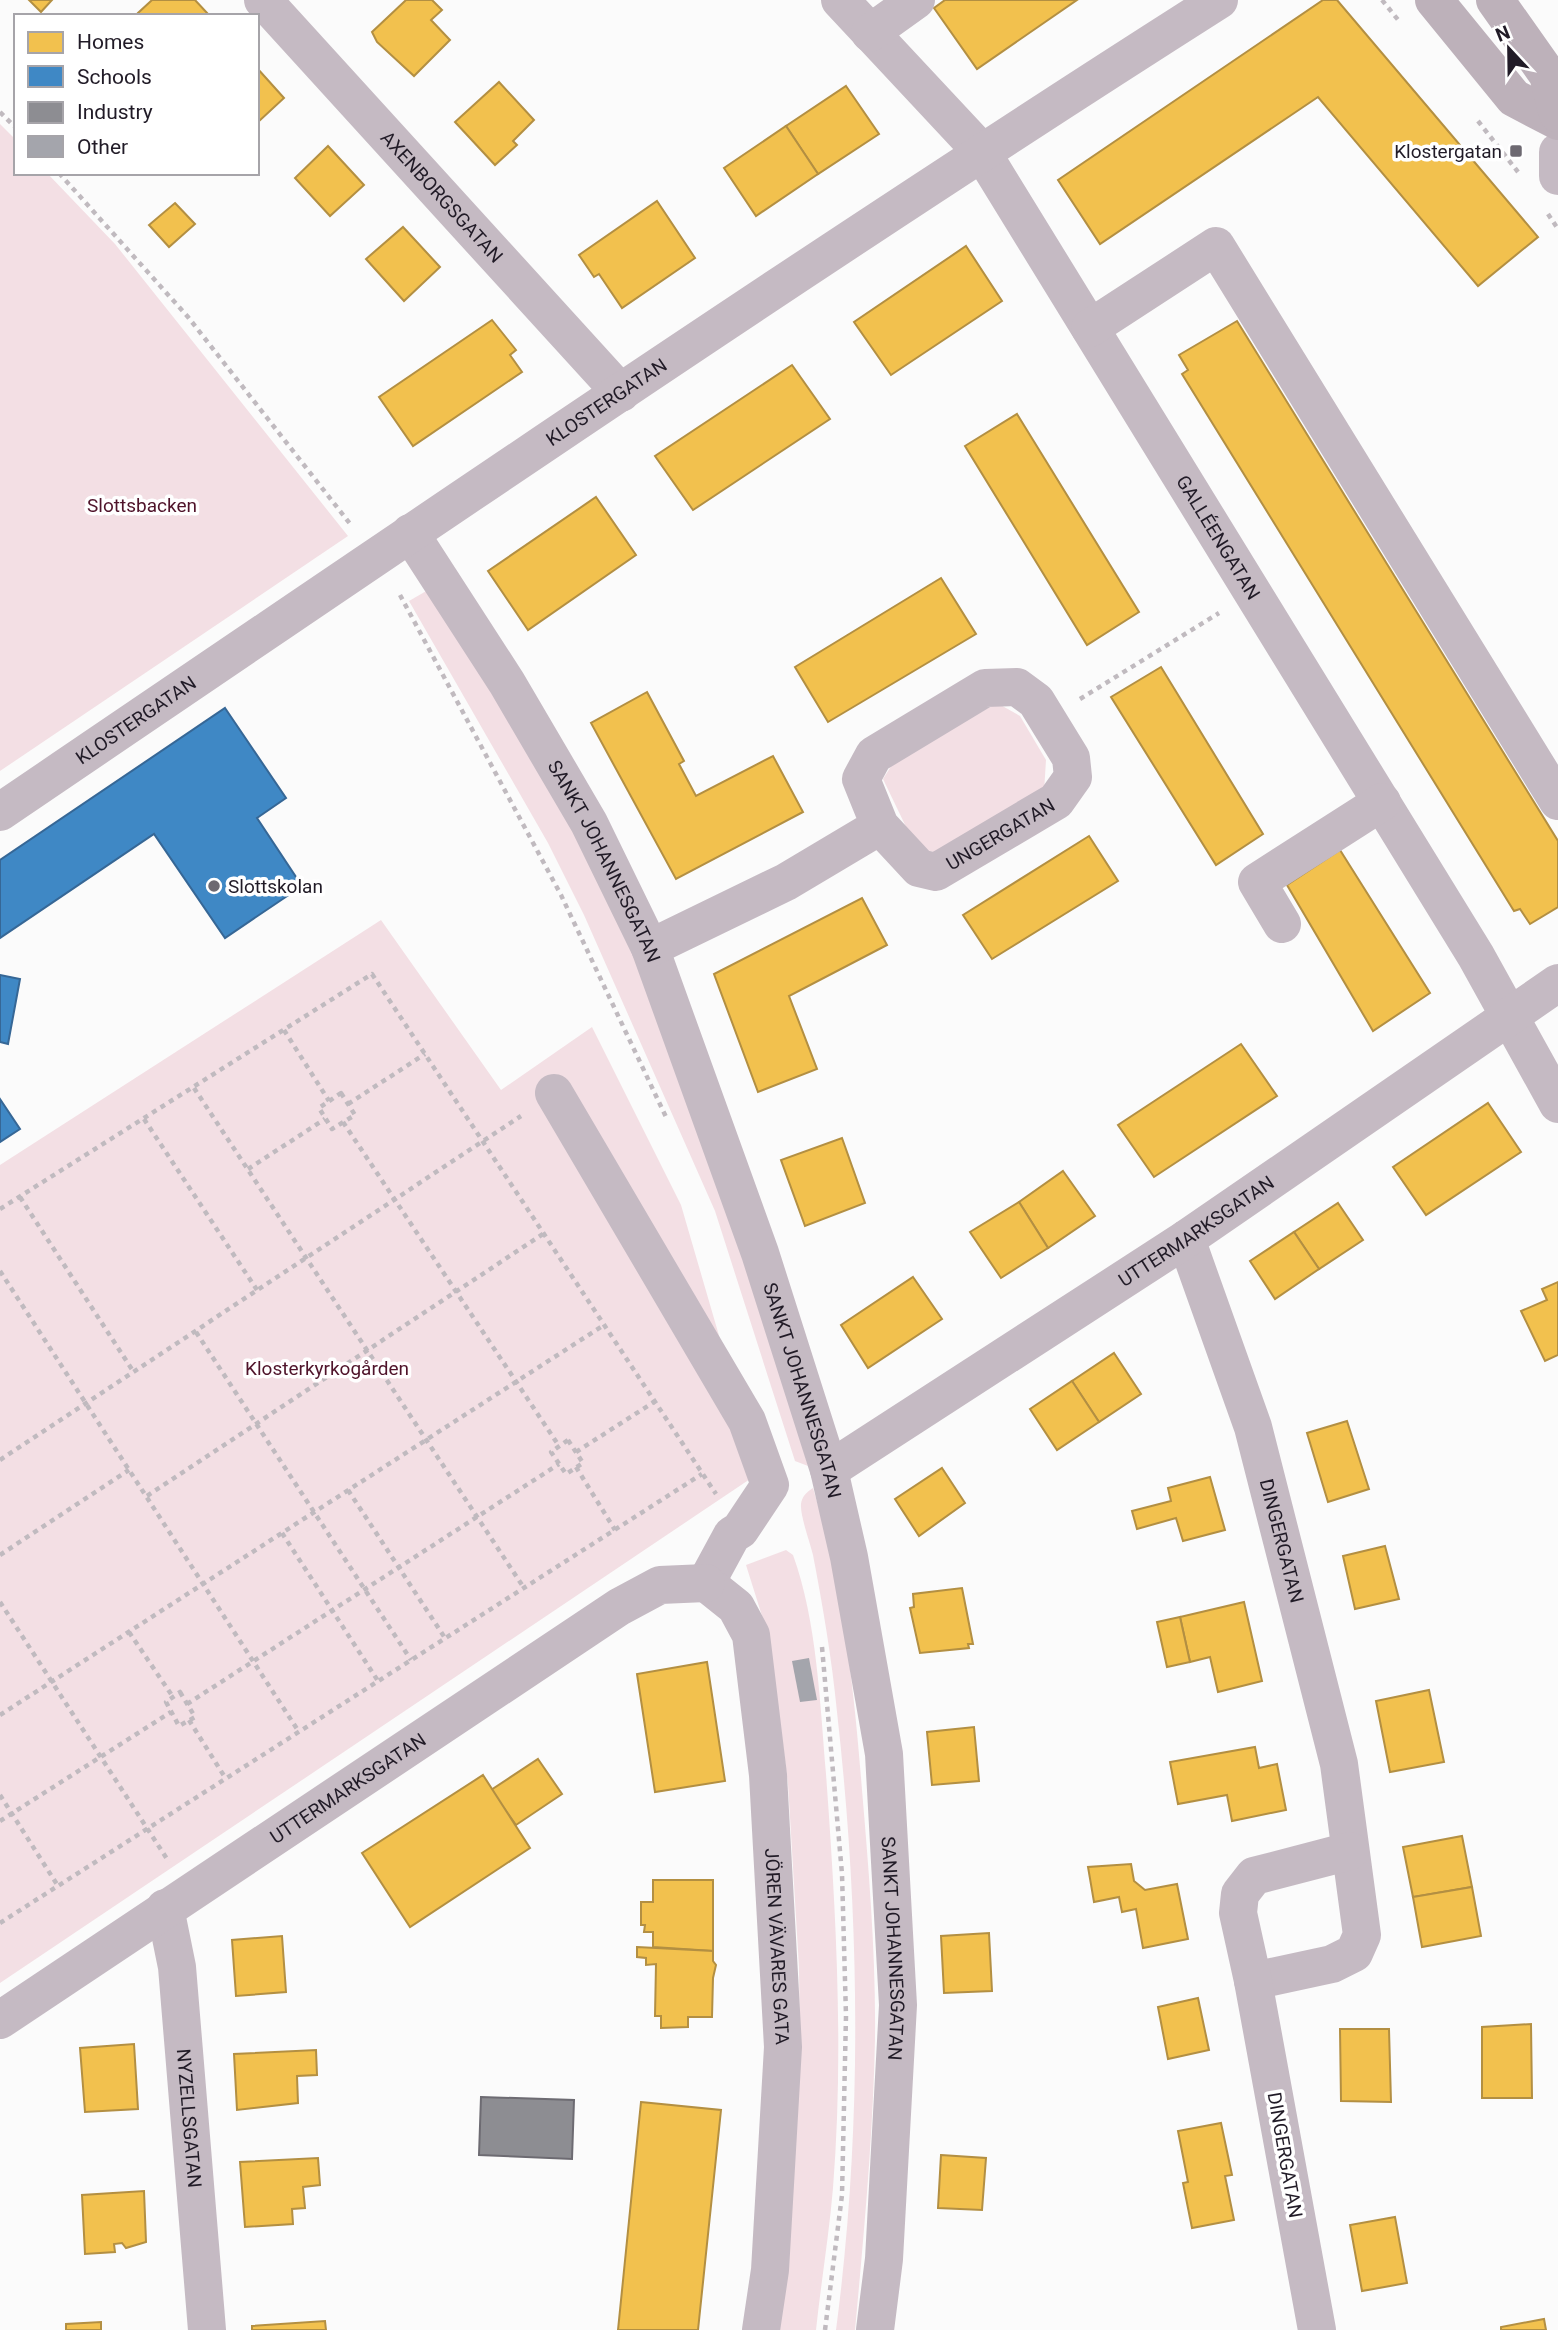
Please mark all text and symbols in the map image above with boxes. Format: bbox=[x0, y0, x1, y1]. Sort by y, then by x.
legend bbox=[14, 14, 259, 175]
north arrow bbox=[1474, 14, 1544, 84]
text: N bbox=[1492, 21, 1513, 47]
text: Homes bbox=[77, 30, 144, 54]
text: Schools bbox=[77, 65, 152, 89]
text: Industry bbox=[77, 100, 153, 124]
street label: AXENBORGSGATAN bbox=[376, 126, 508, 267]
text: Other bbox=[77, 135, 128, 159]
place label: Klostergatan bbox=[1394, 140, 1502, 163]
marker: Klostergatan bbox=[1508, 143, 1524, 159]
street label: KLOSTERGATAN bbox=[541, 353, 671, 450]
street label: GALLÉENGATAN bbox=[1172, 471, 1265, 604]
park label: Slottsbacken bbox=[87, 494, 197, 517]
street label: KLOSTERGATAN bbox=[71, 671, 200, 769]
street label: SANKT JOHANNESGATAN bbox=[543, 756, 666, 965]
street label: UNGERGATAN bbox=[942, 793, 1059, 875]
place label: Slottskolan bbox=[228, 875, 323, 898]
marker: Slottskolan bbox=[206, 878, 222, 894]
street label: UTTERMARKSGATAN bbox=[1114, 1171, 1278, 1291]
street label: SANKT JOHANNESGATAN bbox=[759, 1280, 847, 1500]
park label: Klosterkyrkogården bbox=[245, 1357, 409, 1380]
street label: DINGERGATAN bbox=[1255, 1476, 1309, 1605]
street label: UTTERMARKSGATAN bbox=[265, 1728, 430, 1848]
street label: SANKT JOHANNESGATAN bbox=[877, 1836, 910, 2061]
street label: JÖREN VÄVARES GATA bbox=[761, 1848, 794, 2046]
street label: NYZELLSGATAN bbox=[172, 2048, 207, 2189]
street label: DINGERGATAN bbox=[1263, 2090, 1307, 2220]

